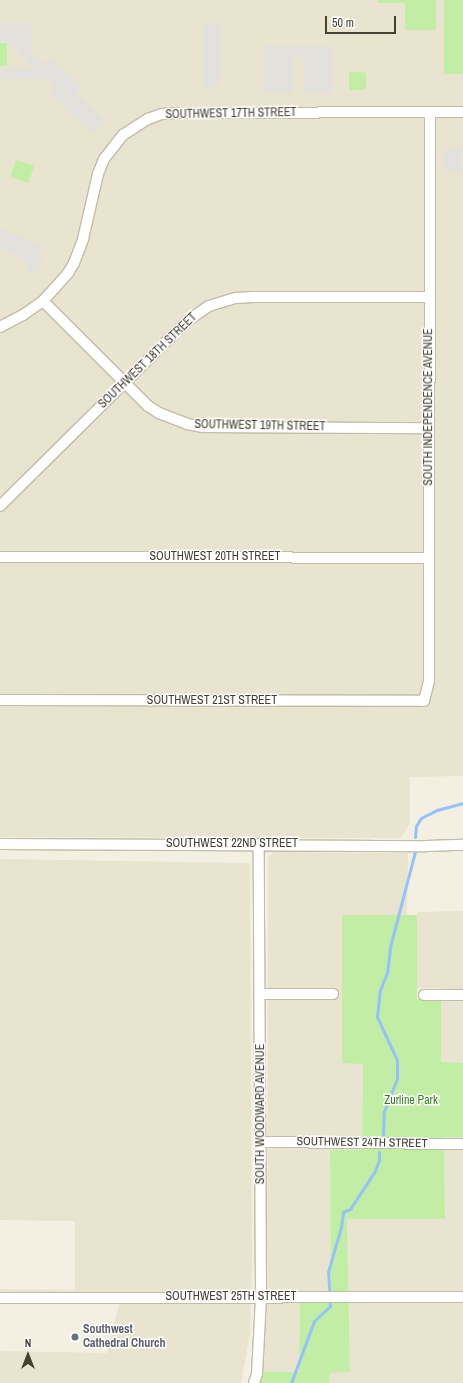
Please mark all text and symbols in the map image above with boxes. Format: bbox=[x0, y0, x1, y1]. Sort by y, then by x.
scale bar bbox=[327, 8, 398, 34]
text: 50 m bbox=[332, 15, 354, 31]
street label: SOUTHWEST 17TH STREET bbox=[165, 106, 297, 122]
street label: SOUTHWEST 18TH STREET bbox=[96, 310, 200, 412]
street label: SOUTH INDEPENDENCE AVENUE bbox=[422, 328, 436, 486]
street label: SOUTHWEST 19TH STREET bbox=[194, 418, 326, 434]
street label: SOUTHWEST 20TH STREET bbox=[149, 550, 281, 564]
street label: SOUTHWEST 21ST STREET bbox=[147, 694, 277, 708]
street label: SOUTHWEST 22ND STREET bbox=[166, 837, 298, 851]
street label: SOUTH WOODWARD AVENUE bbox=[254, 1043, 268, 1185]
park label: Zurline Park bbox=[384, 1094, 438, 1108]
street label: SOUTHWEST 24TH STREET bbox=[296, 1135, 428, 1151]
street label: SOUTHWEST 25TH STREET bbox=[165, 1290, 297, 1304]
place label: Southwest Cathedral Church bbox=[83, 1323, 166, 1351]
marker: Southwest Cathedral Church bbox=[70, 1332, 80, 1342]
north arrow bbox=[8, 1335, 48, 1375]
text: N bbox=[25, 1336, 31, 1350]

